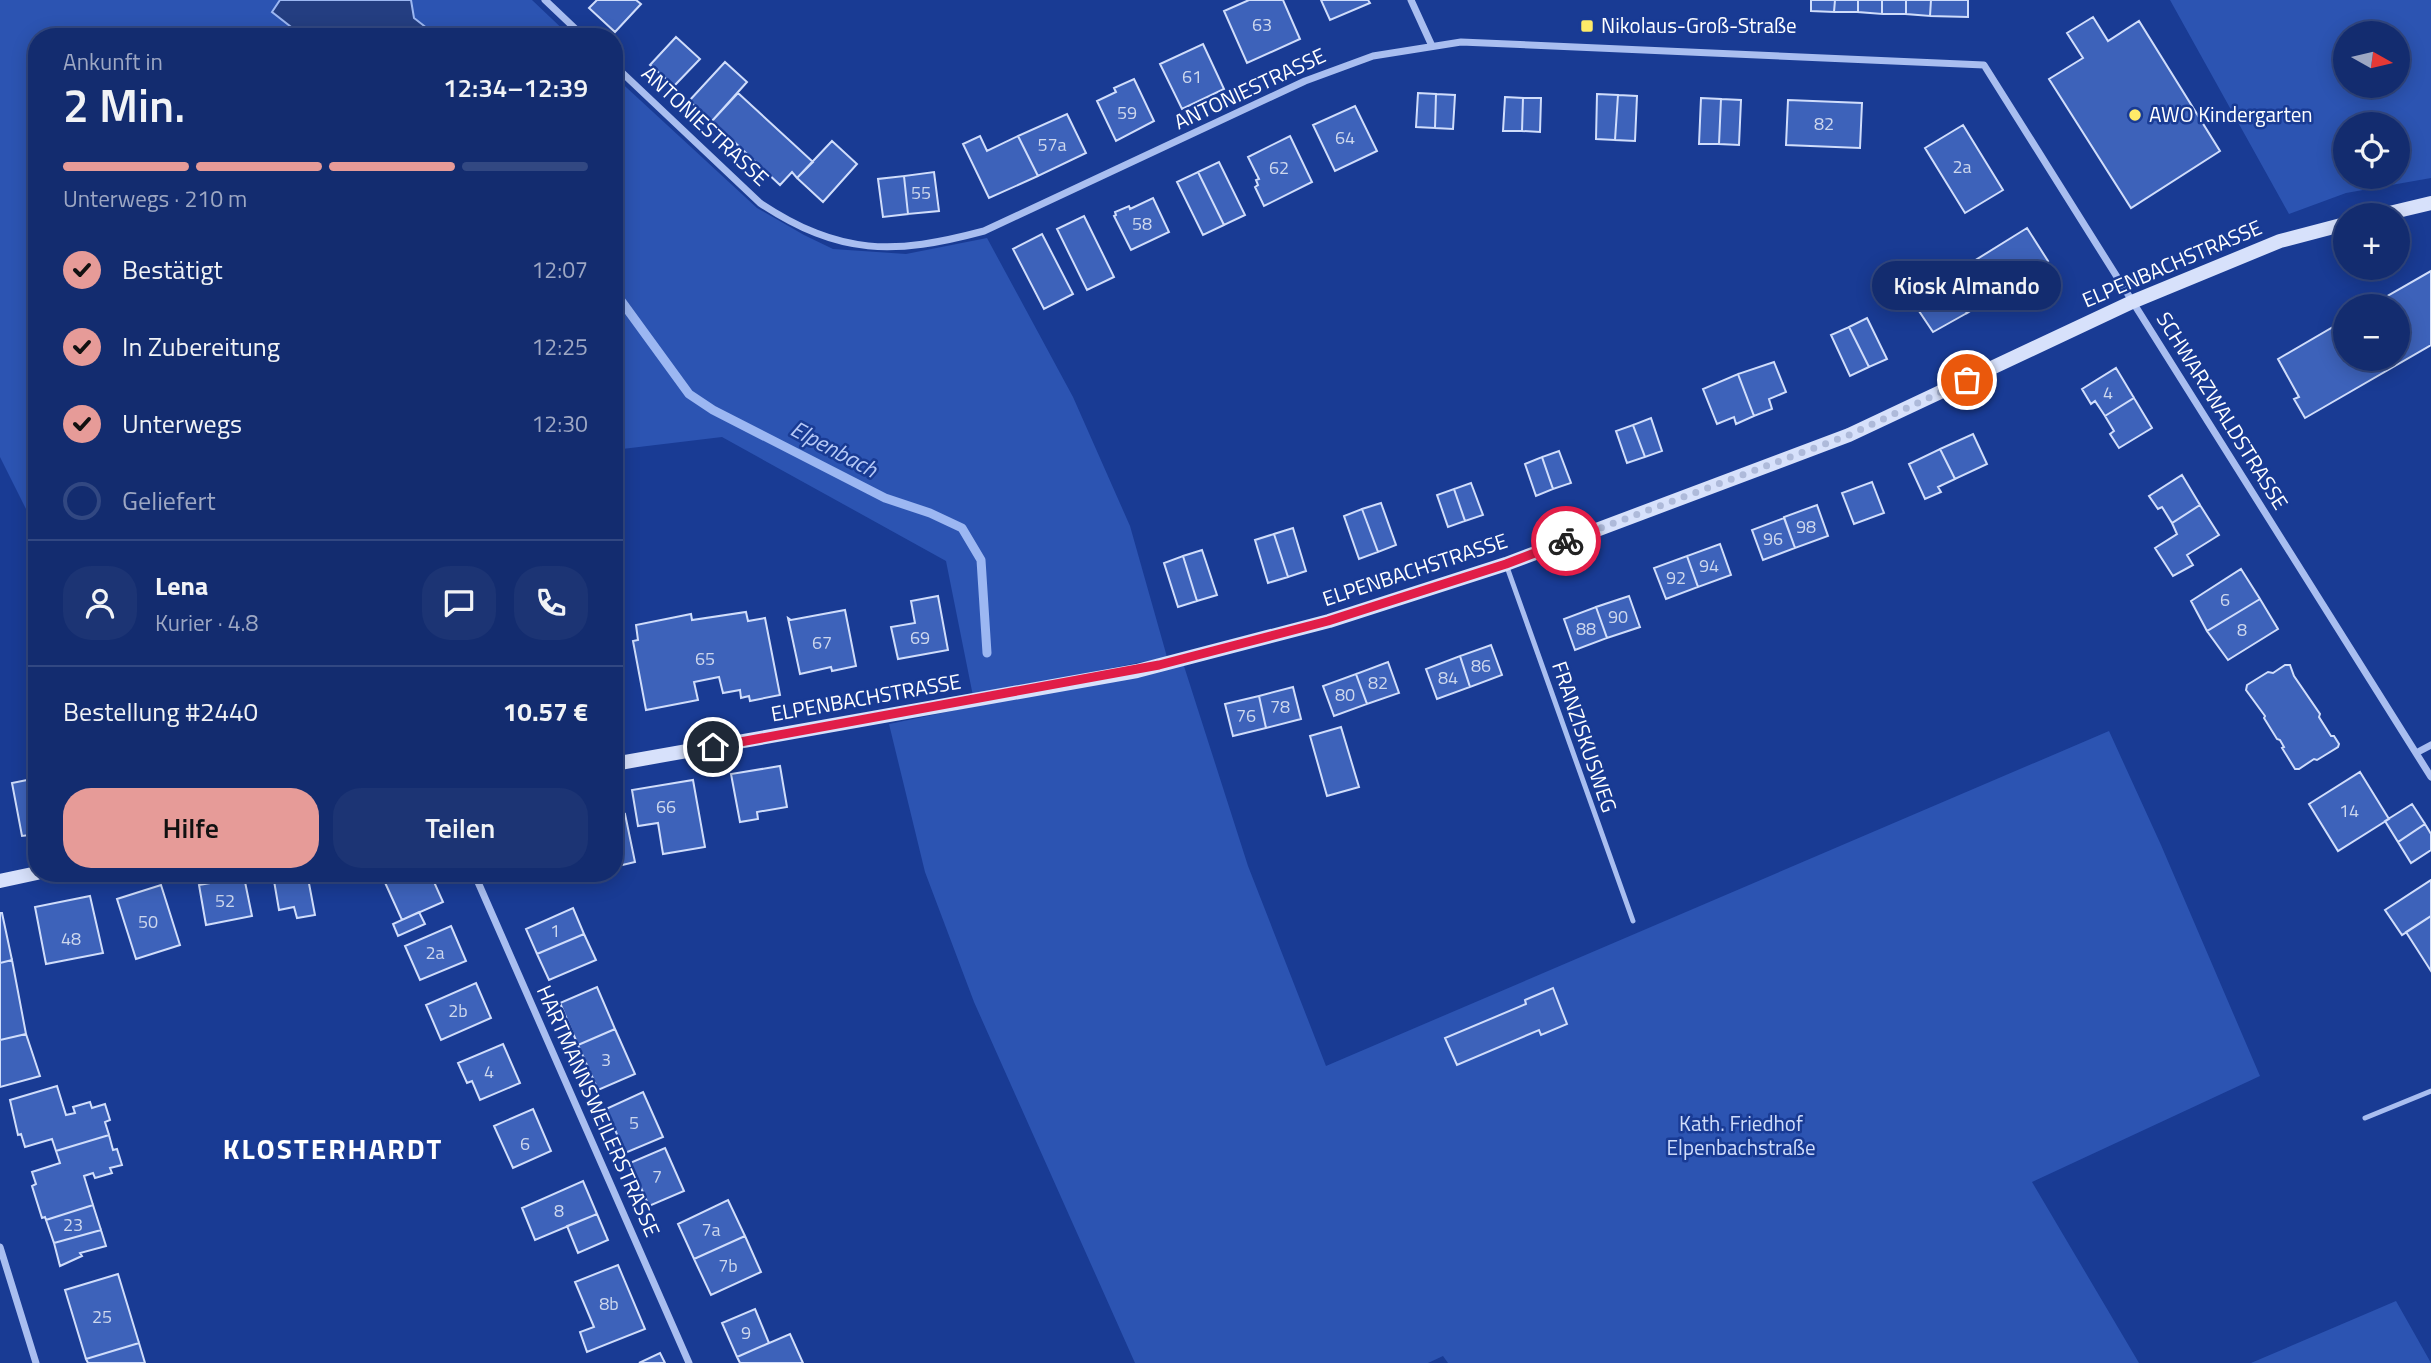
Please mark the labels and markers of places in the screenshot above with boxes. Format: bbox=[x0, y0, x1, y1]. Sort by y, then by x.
place label: Nikolaus-Groß-Straße bbox=[1601, 9, 1797, 41]
marker: Nikolaus-Groß-Straße bbox=[1579, 18, 1595, 34]
place label: AWO Kindergarten bbox=[2149, 98, 2313, 130]
marker: AWO Kindergarten bbox=[2127, 107, 2143, 123]
callout: Kiosk Almando bbox=[1872, 261, 2062, 310]
pin bbox=[1937, 350, 1997, 410]
pin bbox=[683, 717, 743, 777]

